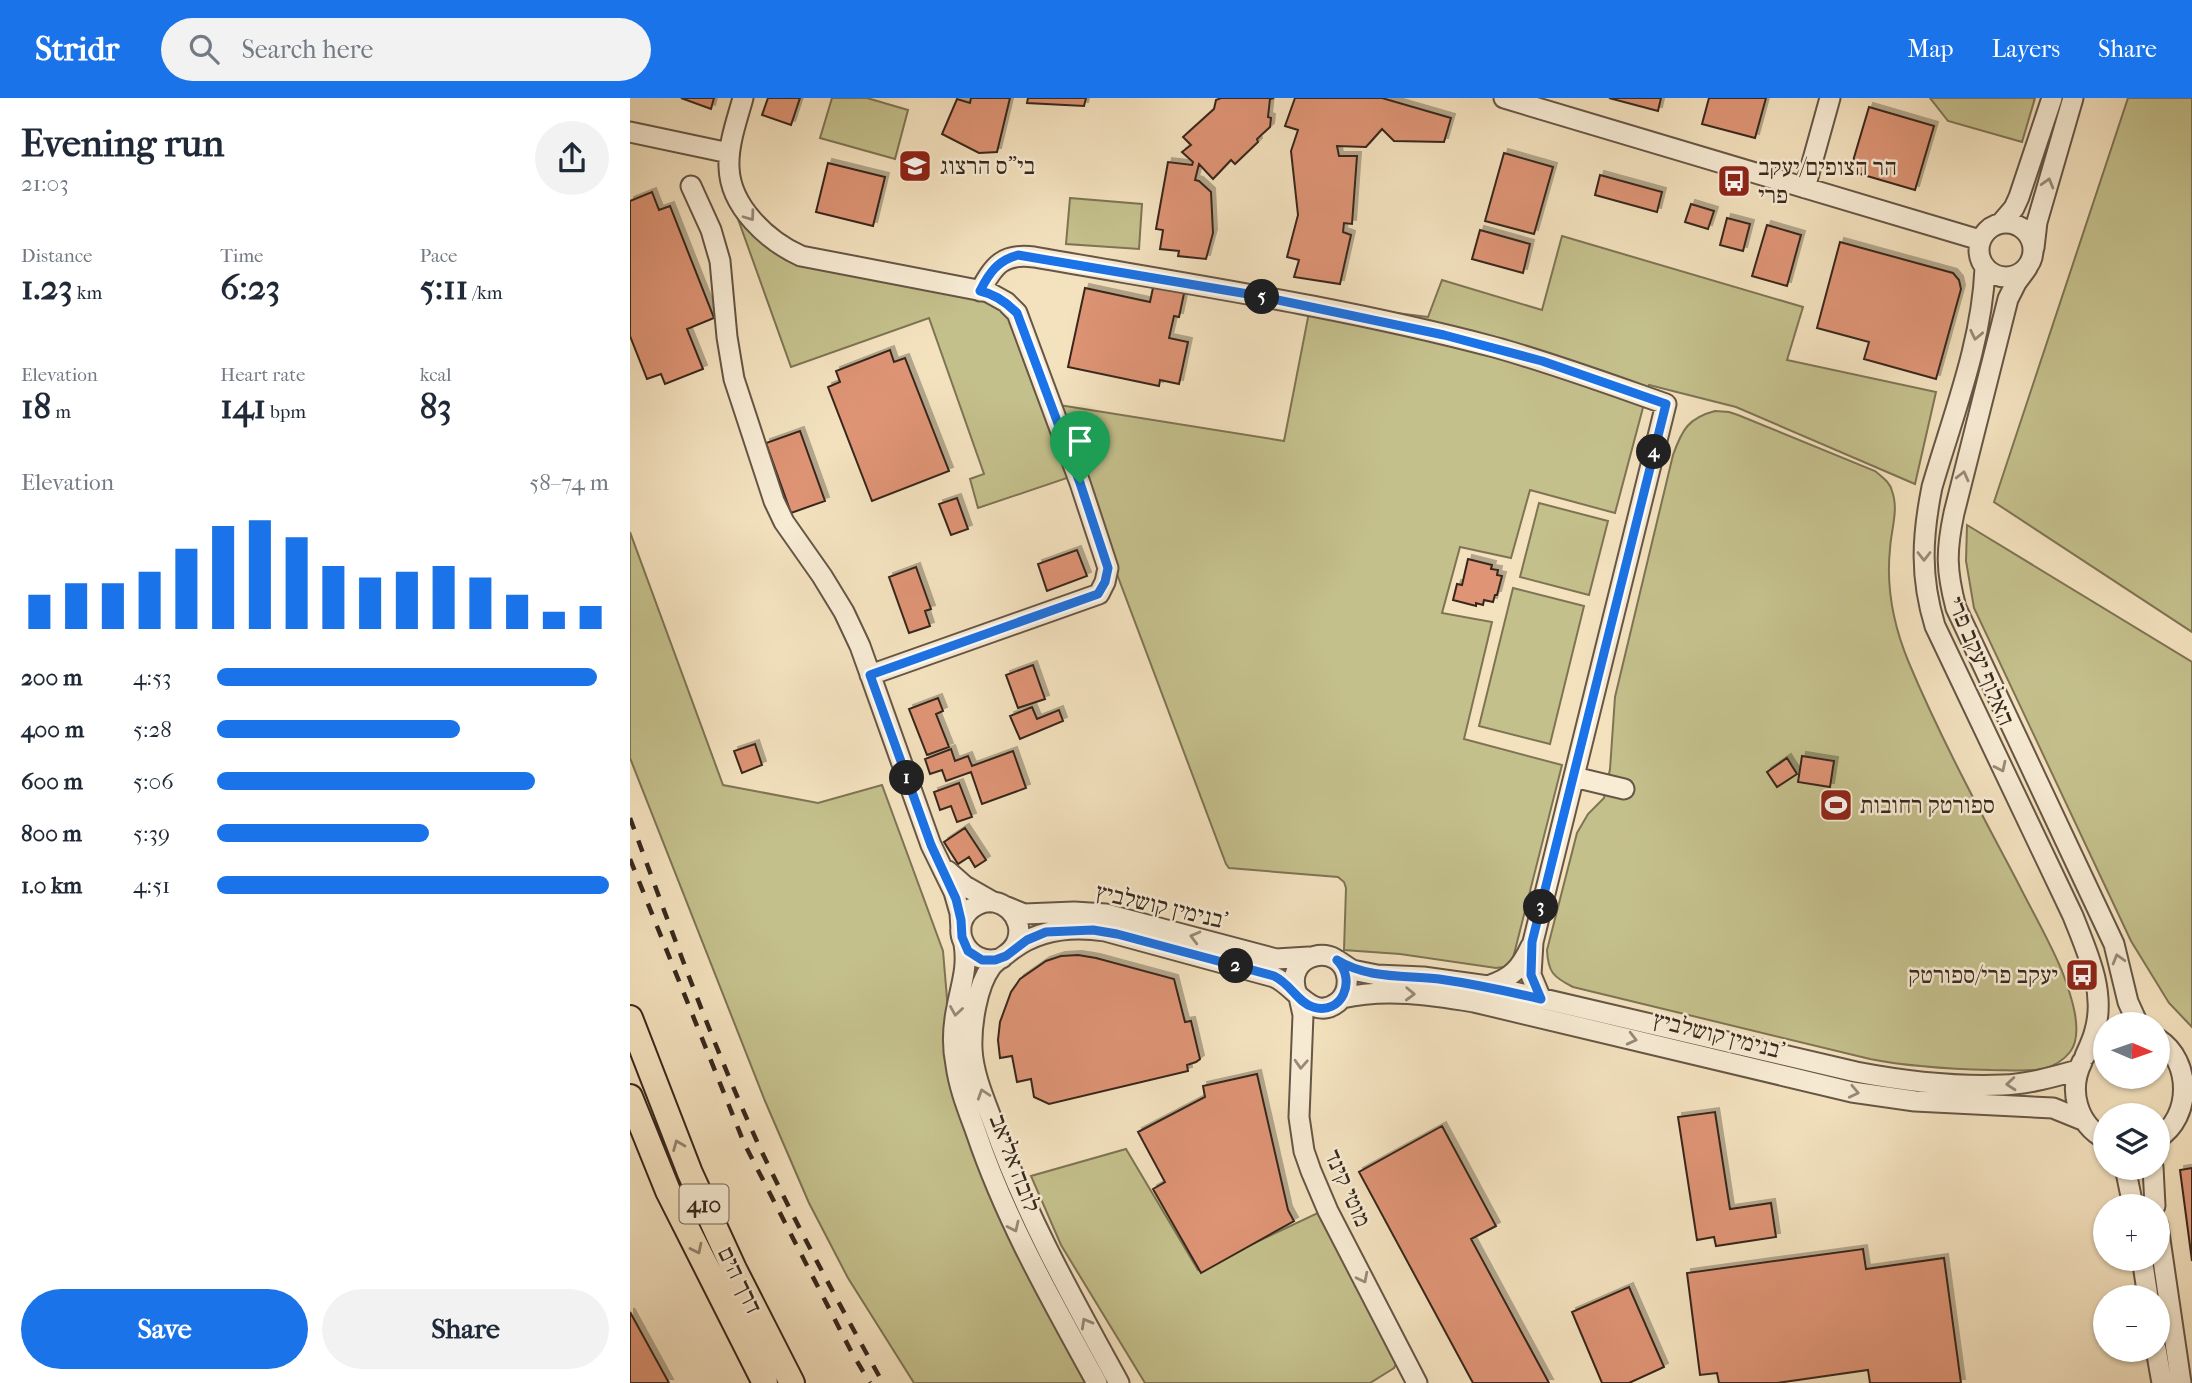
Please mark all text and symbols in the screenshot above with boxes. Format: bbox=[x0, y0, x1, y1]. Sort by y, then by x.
search box bbox=[161, 18, 651, 81]
text: Stridr bbox=[35, 30, 119, 69]
icon: search bbox=[185, 30, 223, 68]
text: Search here bbox=[241, 34, 373, 65]
text: Map bbox=[1908, 35, 1954, 63]
text: Layers bbox=[1992, 35, 2060, 63]
text: Share bbox=[2098, 35, 2157, 63]
text: Evening run bbox=[21, 121, 224, 166]
button: share bbox=[535, 121, 609, 195]
school or university icon: בי"ס הרצוג bbox=[896, 147, 934, 185]
place label: בי"ס הרצוג bbox=[940, 152, 1035, 180]
place label: הר הצופים/יעקב פרי bbox=[1758, 153, 1897, 209]
bus stop icon: הר הצופים/יעקב פרי bbox=[1715, 162, 1753, 200]
text: 21:03 bbox=[21, 170, 69, 197]
one-way arrow bbox=[2039, 177, 2054, 189]
one-way arrow bbox=[742, 208, 754, 221]
text: Distance bbox=[21, 245, 92, 267]
text: Time bbox=[220, 245, 264, 267]
text: Pace bbox=[420, 245, 458, 267]
text: 1.23 bbox=[21, 267, 73, 308]
text: 6:23 bbox=[220, 267, 280, 308]
text: 5:11 bbox=[420, 267, 468, 308]
pin: 5 bbox=[1244, 280, 1280, 314]
text: km bbox=[73, 282, 102, 304]
text: /km bbox=[468, 282, 503, 304]
text: 5 bbox=[1257, 285, 1266, 307]
one-way arrow bbox=[1970, 329, 1985, 341]
text: Elevation bbox=[21, 364, 98, 386]
text: Heart rate bbox=[220, 364, 305, 386]
text: kcal bbox=[420, 364, 452, 386]
text: 18 bbox=[21, 386, 51, 427]
text: 141 bbox=[220, 386, 266, 427]
text: 83 bbox=[420, 386, 452, 427]
text: m bbox=[51, 401, 71, 423]
text: bpm bbox=[266, 401, 306, 423]
pin bbox=[1050, 411, 1110, 483]
icon: arrive bbox=[1061, 422, 1099, 460]
pin: 4 bbox=[1636, 434, 1672, 470]
text: 4 bbox=[1648, 440, 1659, 462]
text: Elevation bbox=[21, 469, 114, 496]
text: 58–74 m bbox=[529, 469, 609, 496]
one-way arrow bbox=[1955, 470, 1969, 482]
one-way arrow bbox=[1916, 550, 1931, 561]
street label: האלוף יעקב פרי bbox=[1941, 592, 2021, 730]
text: 200 m bbox=[21, 664, 82, 691]
text: 4:53 bbox=[133, 664, 172, 691]
text: 400 m bbox=[21, 716, 84, 743]
text: 5:28 bbox=[133, 716, 172, 743]
pin: 1 bbox=[890, 760, 924, 796]
one-way arrow bbox=[1993, 760, 2007, 772]
text: 1 bbox=[903, 766, 910, 788]
text: 600 m bbox=[21, 768, 83, 795]
text: 5:06 bbox=[133, 768, 174, 795]
sports icon: ספורטק רחובות bbox=[1817, 786, 1855, 824]
place label: ספורטק רחובות bbox=[1860, 791, 1995, 819]
text: 800 m bbox=[21, 820, 82, 847]
text: 5:39 bbox=[133, 820, 170, 847]
text: 1.0 km bbox=[21, 872, 82, 899]
text: 4:51 bbox=[133, 872, 170, 899]
street label: בנימין קושלביץ' bbox=[1093, 877, 1231, 935]
pin: 3 bbox=[1524, 890, 1558, 924]
text: 3 bbox=[1537, 895, 1544, 917]
one-way arrow bbox=[1189, 931, 1201, 945]
pin: 2 bbox=[1218, 948, 1254, 984]
one-way arrow bbox=[2112, 953, 2126, 965]
text: 2 bbox=[1231, 954, 1240, 976]
bus stop icon: יעקב פרי/ספורטק bbox=[2063, 956, 2101, 994]
place label: יעקב פרי/ספורטק bbox=[1908, 961, 2058, 989]
one-way arrow bbox=[1404, 986, 1415, 1001]
one-way arrow bbox=[949, 1005, 964, 1017]
street label: בנימין קושלביץ' bbox=[1650, 1005, 1788, 1065]
north arrow bbox=[2093, 1012, 2170, 1088]
map controls bbox=[2093, 1012, 2170, 1362]
one-way arrow bbox=[1626, 1031, 1638, 1045]
one-way arrow bbox=[1293, 1059, 1308, 1070]
one-way arrow bbox=[2005, 1076, 2016, 1091]
one-way arrow bbox=[1848, 1083, 1860, 1098]
one-way arrow bbox=[977, 1088, 991, 1100]
button: layers bbox=[2093, 1103, 2170, 1180]
street label: לובה אליאב bbox=[984, 1110, 1046, 1216]
one-way arrow bbox=[672, 1139, 686, 1152]
street label: מוטי קינד bbox=[1319, 1145, 1377, 1231]
road number: 410 bbox=[680, 1184, 728, 1224]
button: + bbox=[2093, 1194, 2170, 1271]
one-way arrow bbox=[1006, 1220, 1020, 1232]
one-way arrow bbox=[688, 1242, 702, 1254]
street label: דרך הים bbox=[712, 1242, 768, 1318]
one-way arrow bbox=[1354, 1271, 1368, 1283]
button: − bbox=[2093, 1285, 2170, 1362]
button: Save bbox=[21, 1289, 308, 1369]
button: Share bbox=[322, 1289, 609, 1369]
one-way arrow bbox=[1081, 1318, 1094, 1330]

